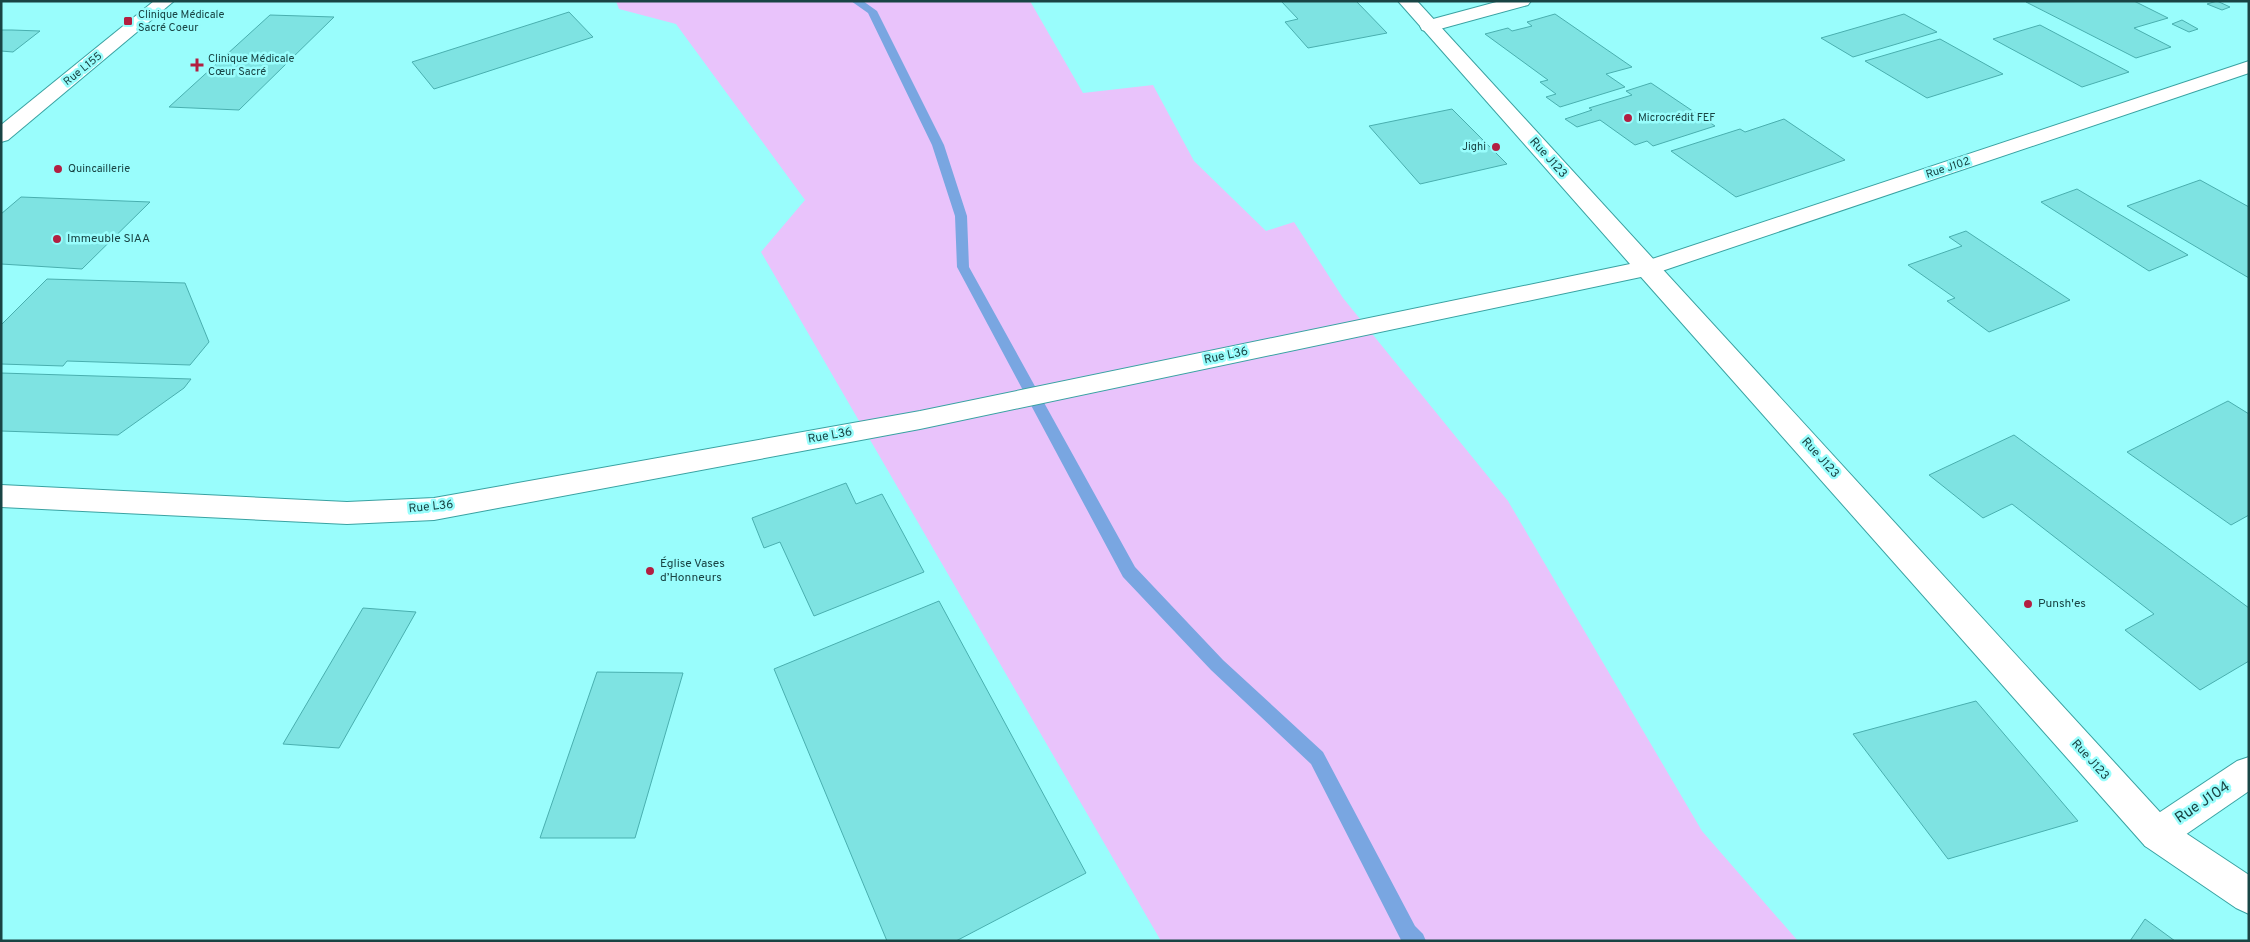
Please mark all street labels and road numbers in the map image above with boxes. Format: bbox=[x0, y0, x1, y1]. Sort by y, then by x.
street label: Rue L155 bbox=[61, 49, 105, 89]
street label: Rue J123 bbox=[1526, 134, 1570, 182]
street label: Rue J102 bbox=[1924, 154, 1972, 182]
street label: Rue L36 bbox=[1202, 344, 1250, 368]
street label: Rue L36 bbox=[807, 424, 853, 448]
street label: Rue J123 bbox=[1798, 434, 1842, 482]
street label: Rue L36 bbox=[408, 497, 454, 517]
street label: Rue J123 bbox=[2068, 736, 2112, 784]
street label: Rue J104 bbox=[2172, 778, 2234, 828]

